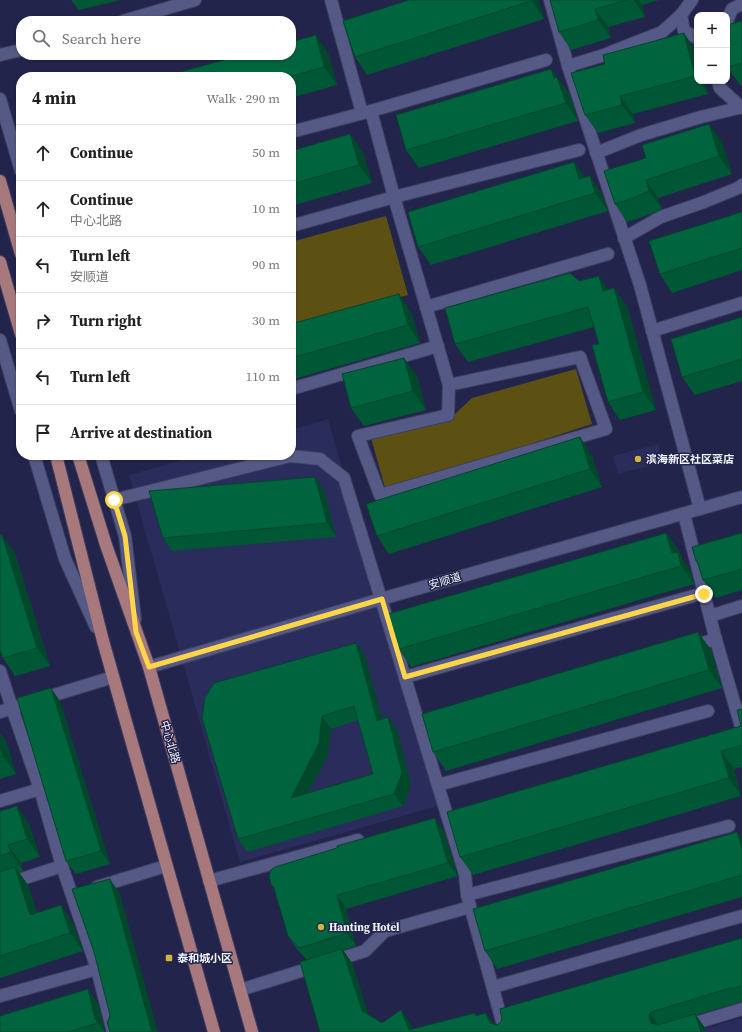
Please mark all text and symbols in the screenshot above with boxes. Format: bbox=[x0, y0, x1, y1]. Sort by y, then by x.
map controls bbox=[694, 12, 730, 84]
button: + bbox=[694, 12, 730, 48]
search box bbox=[16, 16, 296, 60]
icon: search bbox=[30, 27, 52, 49]
text: Search here bbox=[62, 28, 141, 49]
button: − bbox=[694, 48, 730, 84]
text: 4 min bbox=[32, 86, 76, 110]
text: Walk · 290 m bbox=[207, 90, 280, 107]
icon: ahead bbox=[32, 142, 54, 164]
text: Continue bbox=[70, 142, 133, 163]
text: 50 m bbox=[252, 144, 280, 161]
text: Continue bbox=[70, 189, 133, 210]
icon: ahead bbox=[32, 198, 54, 220]
text: 10 m bbox=[252, 200, 280, 217]
text: 中心北路 bbox=[70, 212, 122, 229]
text: Turn left bbox=[70, 245, 130, 266]
icon: left bbox=[32, 254, 54, 276]
text: 90 m bbox=[252, 256, 280, 273]
text: 安顺道 bbox=[70, 268, 109, 285]
icon: right bbox=[32, 310, 54, 332]
text: Turn right bbox=[70, 310, 142, 331]
text: 30 m bbox=[252, 312, 280, 329]
icon: left bbox=[32, 366, 54, 388]
text: Turn left bbox=[70, 366, 130, 387]
text: 110 m bbox=[246, 368, 280, 385]
icon: arrive bbox=[32, 422, 54, 444]
text: Arrive at destination bbox=[70, 422, 212, 443]
place label: 滨海新区社区菜店 bbox=[646, 452, 734, 467]
marker: 滨海新区社区菜店 bbox=[633, 454, 643, 464]
route start bbox=[105, 491, 123, 509]
street label: 安顺道 bbox=[427, 569, 463, 593]
route end bbox=[695, 585, 713, 603]
street label: 中心北路 bbox=[157, 719, 183, 765]
place label: Hanting Hotel bbox=[329, 920, 400, 935]
marker: Hanting Hotel bbox=[316, 922, 326, 932]
place label: 泰和城小区 bbox=[177, 951, 232, 966]
marker: 泰和城小区 bbox=[164, 953, 174, 963]

